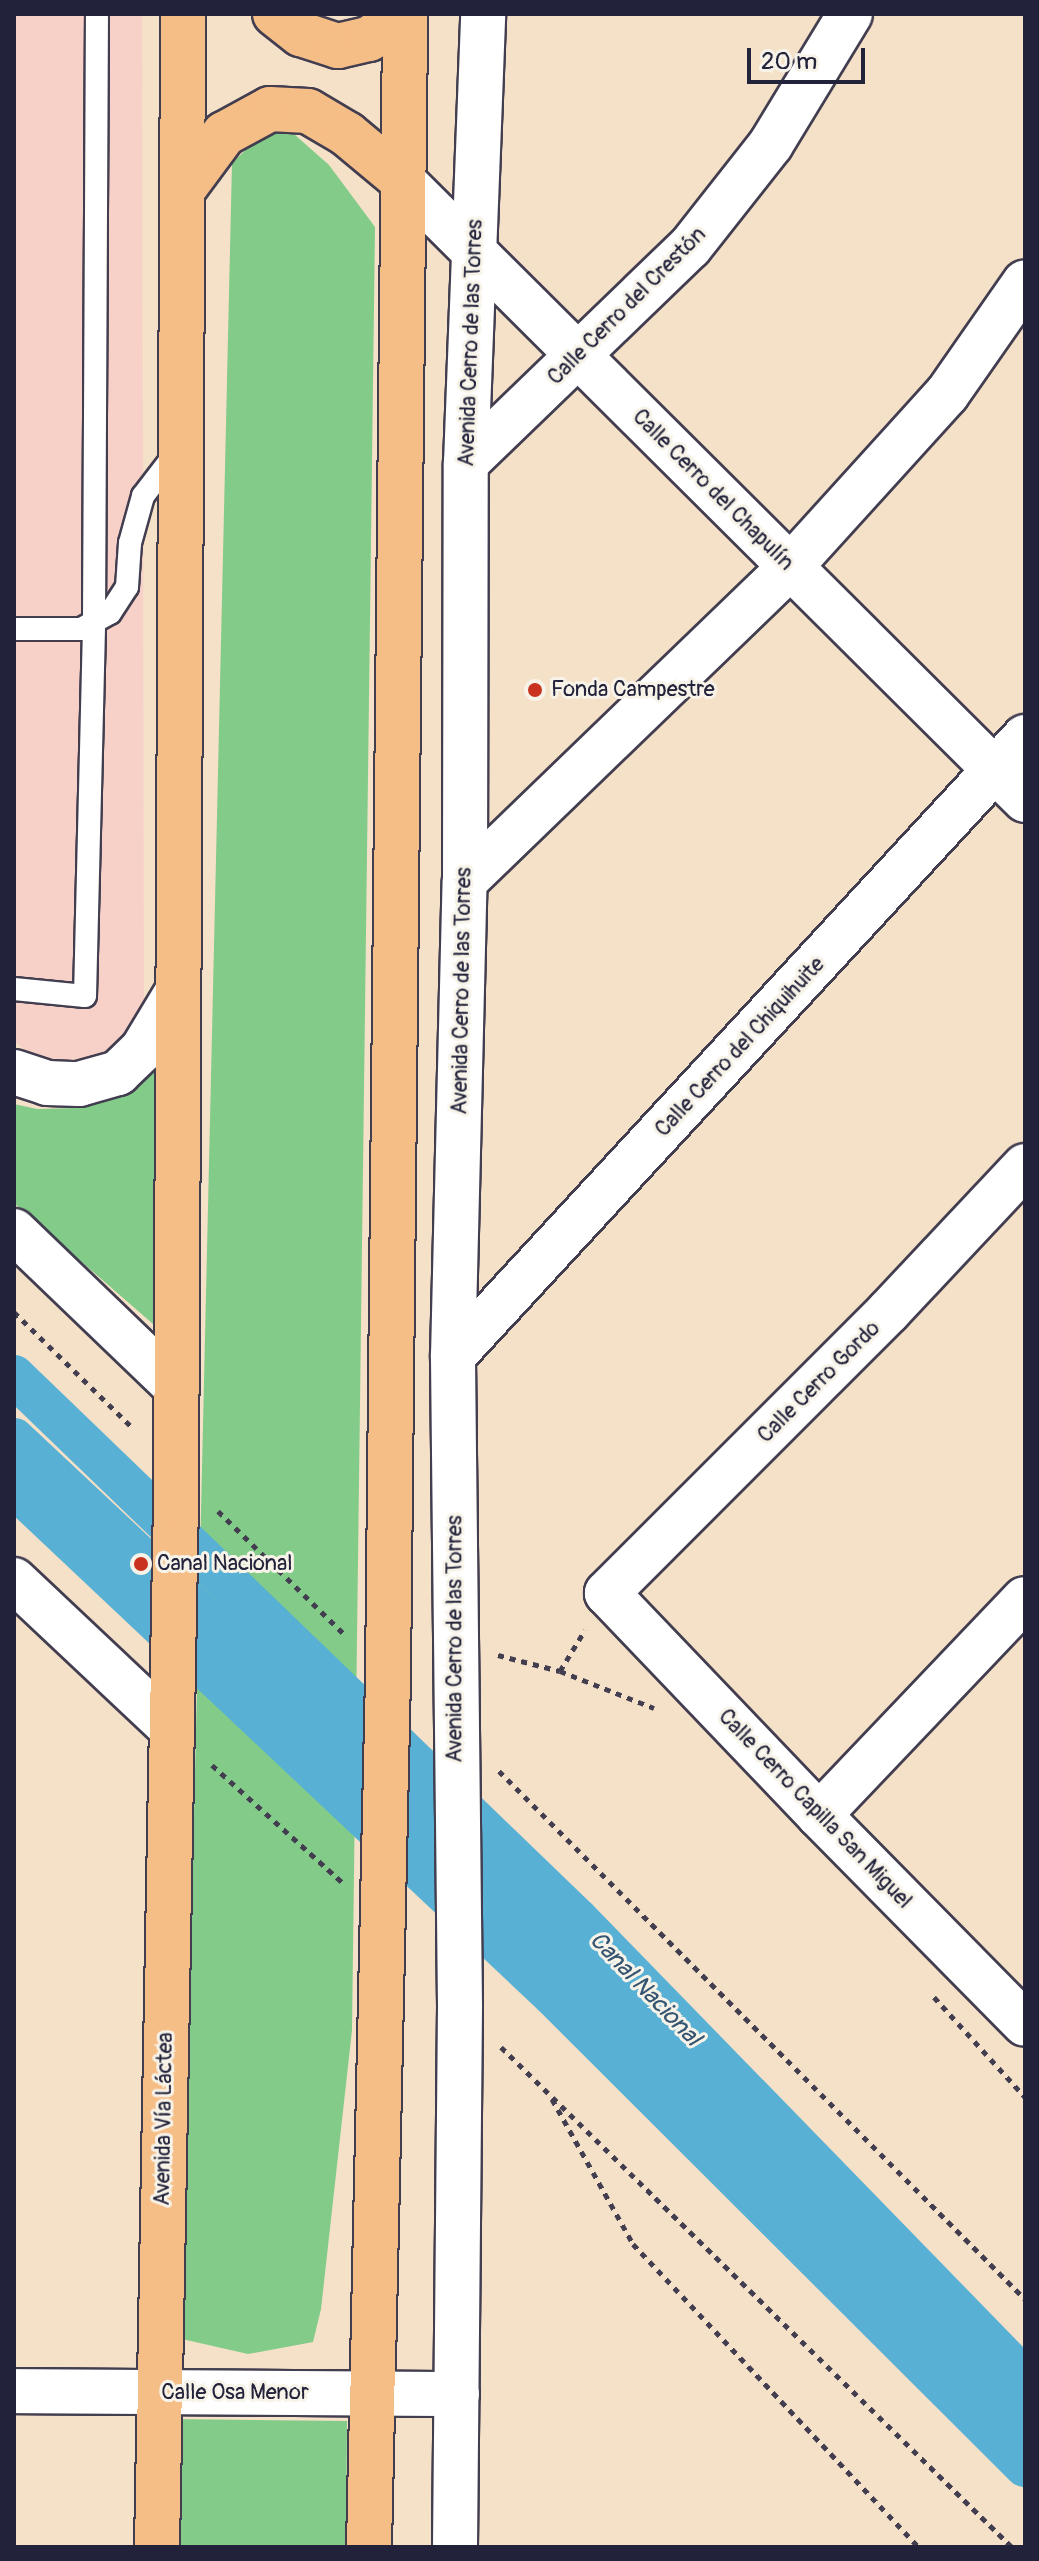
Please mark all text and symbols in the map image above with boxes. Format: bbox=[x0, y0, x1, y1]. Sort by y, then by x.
scale bar bbox=[751, 32, 869, 82]
text: 20 m bbox=[761, 47, 817, 76]
street label: Avenida Cerro de las Torres bbox=[453, 219, 489, 467]
street label: Calle Cerro del Crestón bbox=[542, 221, 712, 391]
street label: Calle Cerro del Chapulín bbox=[627, 404, 799, 576]
place label: Fonda Campestre bbox=[551, 677, 715, 703]
marker: Fonda Campestre bbox=[526, 681, 544, 699]
street label: Avenida Cerro de las Torres bbox=[447, 867, 477, 1115]
street label: Calle Cerro del Chiquihuite bbox=[650, 952, 830, 1142]
street label: Calle Cerro Gordo bbox=[752, 1315, 886, 1449]
street label: Avenida Cerro de las Torres bbox=[442, 1515, 468, 1763]
place label: Canal Nacional bbox=[157, 1551, 293, 1577]
marker: Canal Nacional bbox=[132, 1555, 150, 1573]
street label: Calle Cerro Capilla San Miguel bbox=[713, 1704, 917, 1914]
water label: Canal Nacional bbox=[583, 1926, 707, 2052]
street label: Avenida Vía Láctea bbox=[149, 2032, 179, 2206]
street label: Calle Osa Menor bbox=[161, 2380, 309, 2406]

